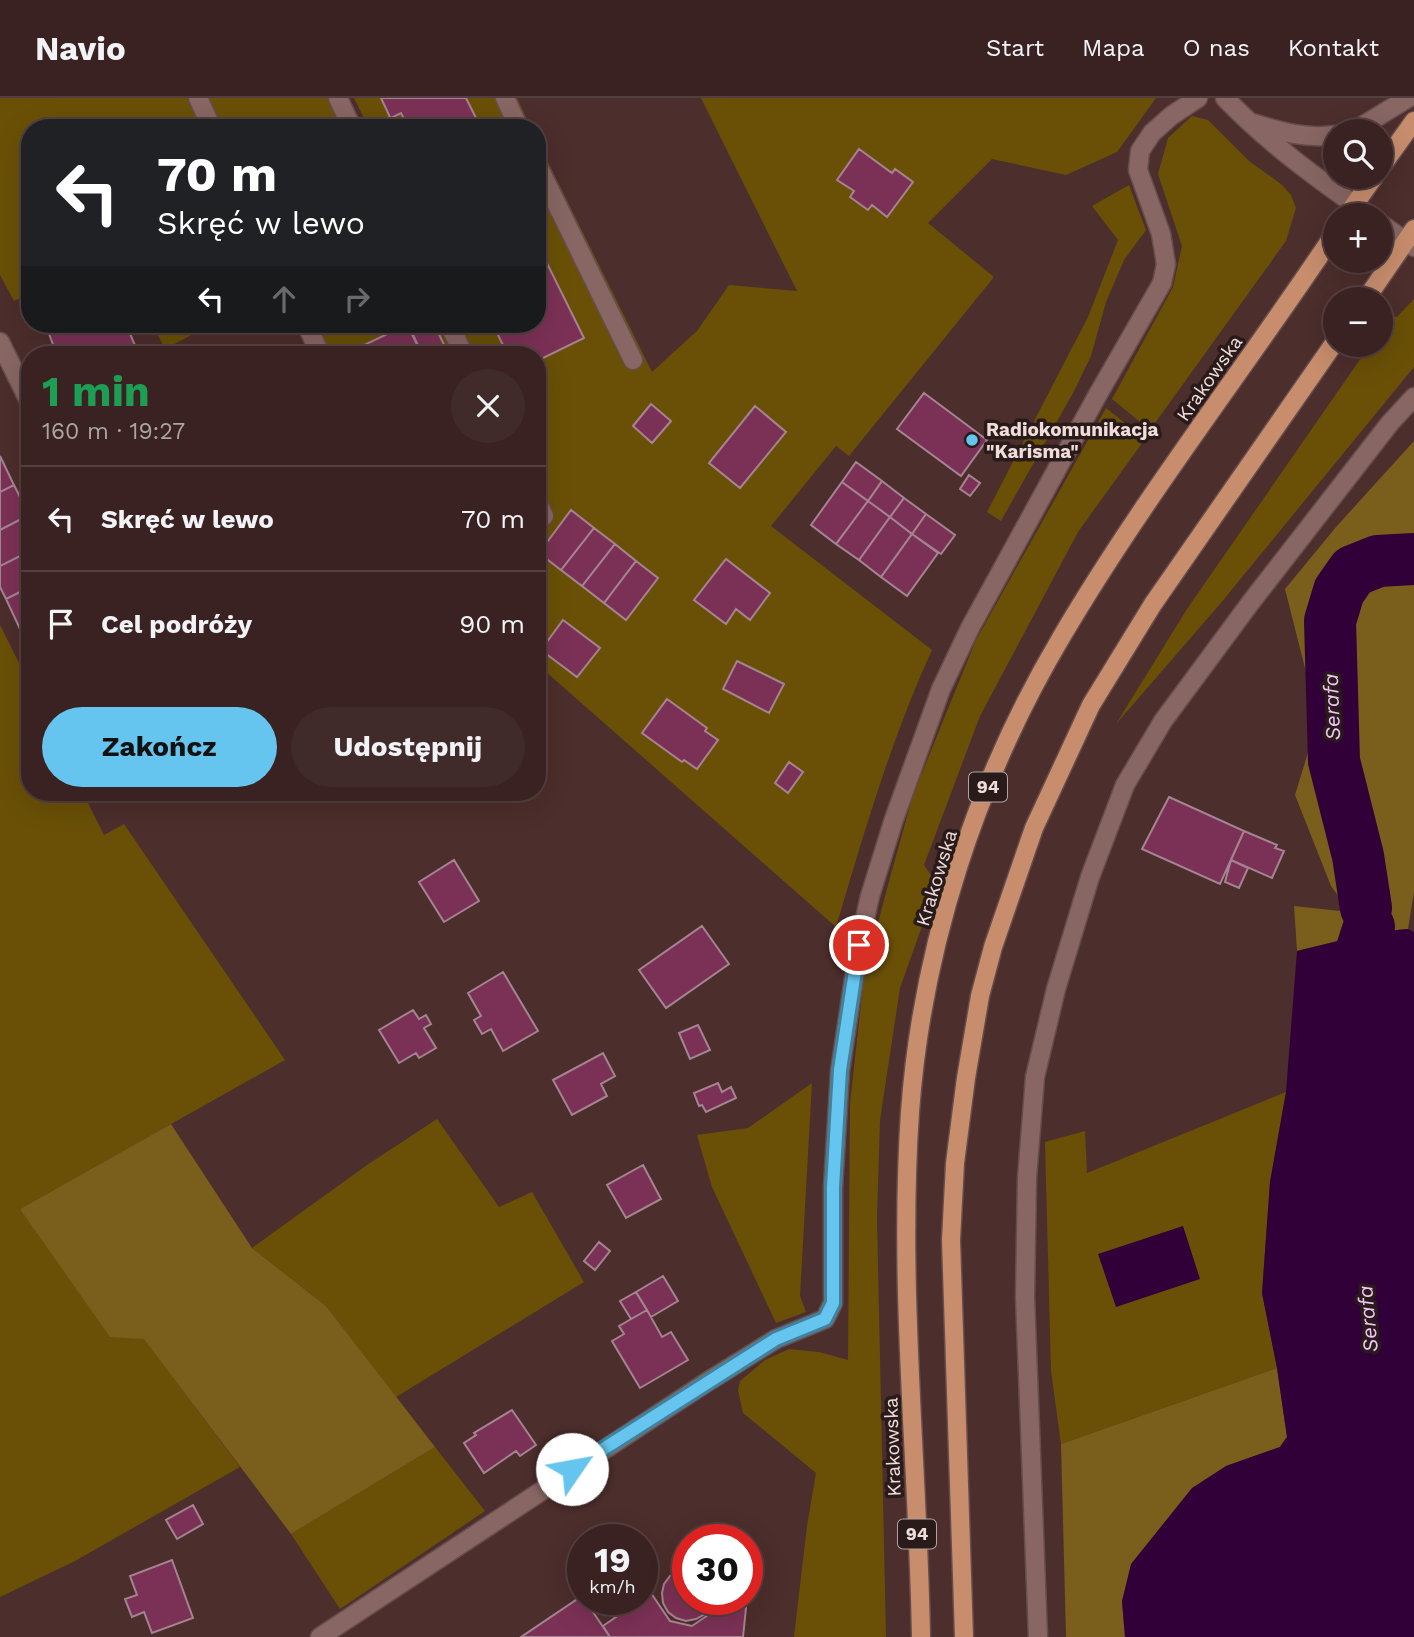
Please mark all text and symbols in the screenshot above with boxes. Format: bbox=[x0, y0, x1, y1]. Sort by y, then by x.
text: Navio bbox=[35, 29, 126, 68]
text: Start bbox=[986, 34, 1044, 62]
text: Mapa bbox=[1082, 34, 1145, 62]
text: O nas bbox=[1183, 34, 1250, 62]
text: Kontakt bbox=[1288, 34, 1379, 62]
map controls bbox=[1323, 119, 1393, 357]
button: search bbox=[1323, 119, 1393, 189]
text: 70 m bbox=[157, 145, 277, 203]
icon: left bbox=[42, 147, 133, 238]
button: + bbox=[1323, 203, 1393, 273]
text: Skręć w lewo bbox=[157, 204, 365, 242]
icon: left bbox=[192, 280, 230, 318]
icon: ahead bbox=[265, 280, 303, 318]
icon: right bbox=[338, 280, 376, 318]
button: − bbox=[1323, 287, 1393, 357]
street label: Krakowska bbox=[1172, 331, 1247, 426]
text: 1 min bbox=[42, 367, 150, 416]
button: close bbox=[451, 369, 525, 443]
text: 160 m · 19:27 bbox=[42, 418, 185, 445]
place label: Radiokomunikacja "Karisma" bbox=[986, 418, 1158, 463]
marker: Radiokomunikacja "Karisma" bbox=[964, 432, 980, 448]
icon: left bbox=[42, 500, 80, 538]
text: Skręć w lewo bbox=[101, 504, 274, 534]
text: 70 m bbox=[461, 504, 525, 534]
icon: arrive bbox=[42, 605, 80, 643]
text: Cel podróży bbox=[101, 609, 252, 639]
text: 90 m bbox=[459, 609, 525, 639]
water label: Serafa bbox=[1318, 673, 1345, 741]
button: Zakończ bbox=[42, 707, 277, 787]
button: Udostępnij bbox=[291, 707, 525, 787]
road number: 94 bbox=[969, 772, 1007, 802]
street label: Krakowska bbox=[911, 827, 962, 929]
pin bbox=[829, 915, 889, 975]
icon: arrive bbox=[840, 926, 878, 964]
water label: Serafa bbox=[1352, 1284, 1383, 1354]
street label: Krakowska bbox=[879, 1397, 906, 1497]
position arrow bbox=[535, 1432, 609, 1506]
road number: 94 bbox=[898, 1520, 936, 1548]
speed limit sign: 30 bbox=[672, 1524, 763, 1615]
text: 19 bbox=[594, 1539, 631, 1581]
text: km/h bbox=[589, 1576, 636, 1597]

